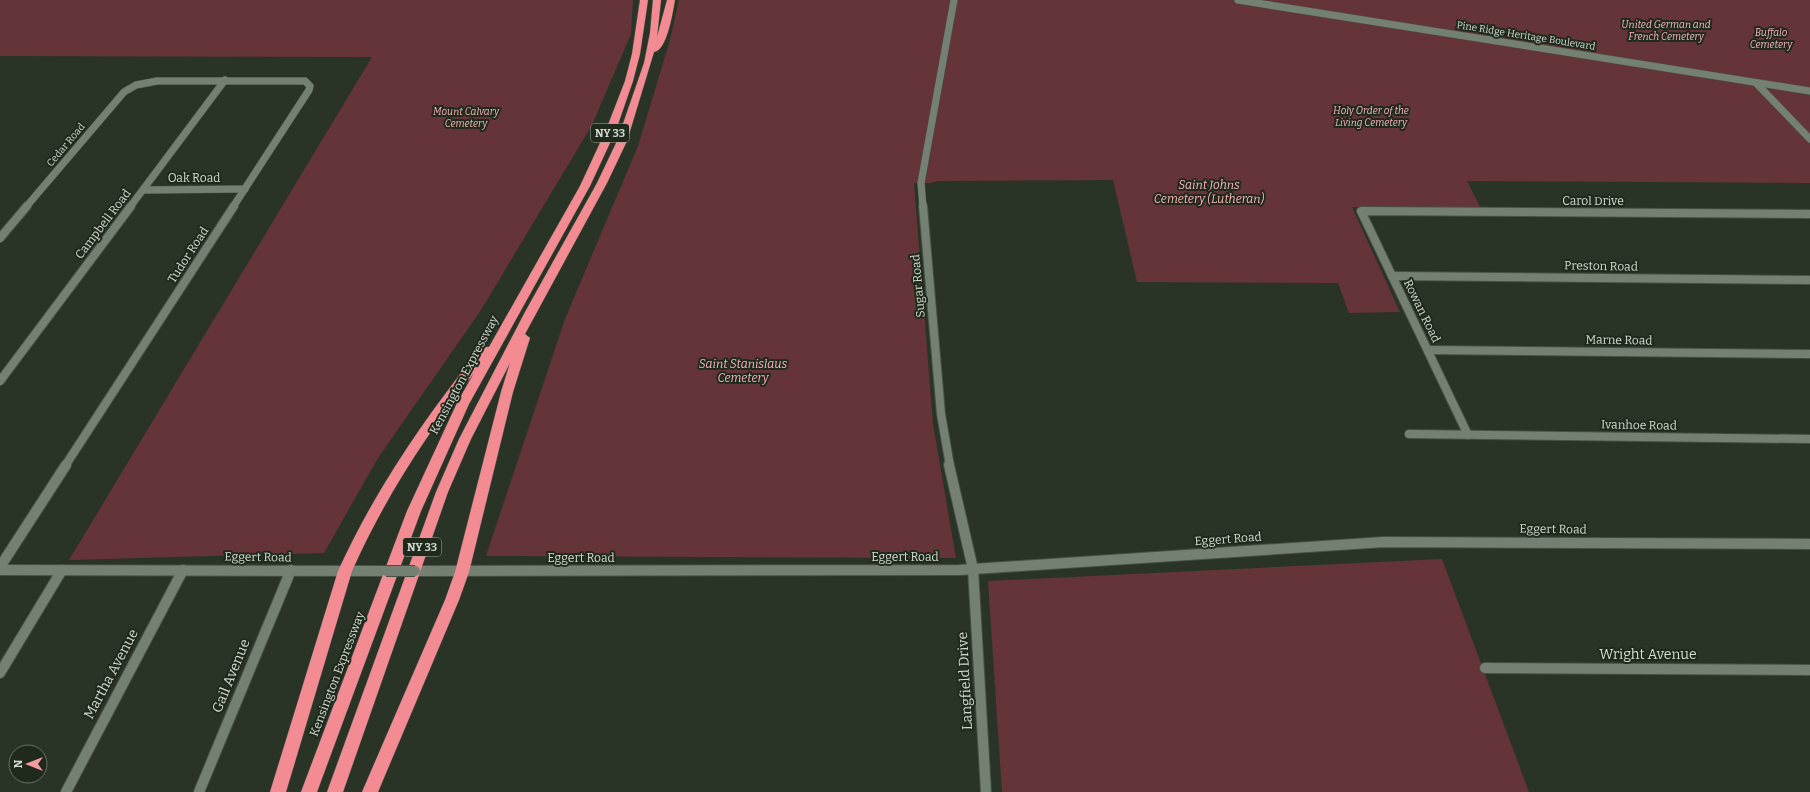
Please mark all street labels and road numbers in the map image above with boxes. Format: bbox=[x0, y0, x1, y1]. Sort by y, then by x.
street label: Pine Ridge Heritage Boulevard bbox=[1456, 19, 1596, 53]
street label: Cedar Road bbox=[44, 121, 88, 169]
road number: NY 33 bbox=[591, 124, 629, 142]
street label: Oak Road bbox=[168, 171, 220, 185]
street label: Campbell Road bbox=[72, 186, 134, 262]
street label: Carol Drive bbox=[1562, 194, 1624, 208]
street label: Tudor Road bbox=[165, 224, 211, 286]
street label: Sugar Road bbox=[908, 254, 928, 318]
street label: Preston Road bbox=[1564, 258, 1638, 274]
street label: Rowan Road bbox=[1401, 277, 1443, 345]
street label: Kensington Expressway bbox=[427, 313, 502, 437]
street label: Marne Road bbox=[1585, 332, 1653, 348]
street label: Ivanhoe Road bbox=[1601, 417, 1677, 433]
street label: Eggert Road bbox=[1519, 521, 1587, 537]
street label: Eggert Road bbox=[1194, 530, 1262, 548]
road number: NY 33 bbox=[403, 538, 441, 556]
street label: Eggert Road bbox=[224, 549, 292, 565]
street label: Eggert Road bbox=[871, 550, 939, 564]
street label: Eggert Road bbox=[547, 551, 615, 565]
street label: Kensington Expressway bbox=[307, 609, 367, 738]
street label: Martha Avenue bbox=[80, 626, 142, 722]
street label: Langfield Drive bbox=[954, 632, 976, 730]
street label: Gail Avenue bbox=[209, 637, 253, 715]
street label: Wright Avenue bbox=[1599, 646, 1697, 663]

